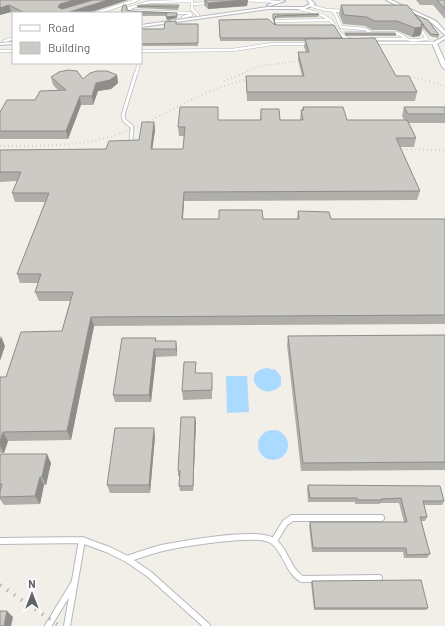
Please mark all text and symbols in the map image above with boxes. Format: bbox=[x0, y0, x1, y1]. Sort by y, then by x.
legend bbox=[12, 12, 142, 64]
text: Road bbox=[48, 20, 75, 34]
text: Building bbox=[48, 40, 90, 54]
north arrow bbox=[12, 574, 52, 614]
text: N bbox=[28, 577, 36, 590]

